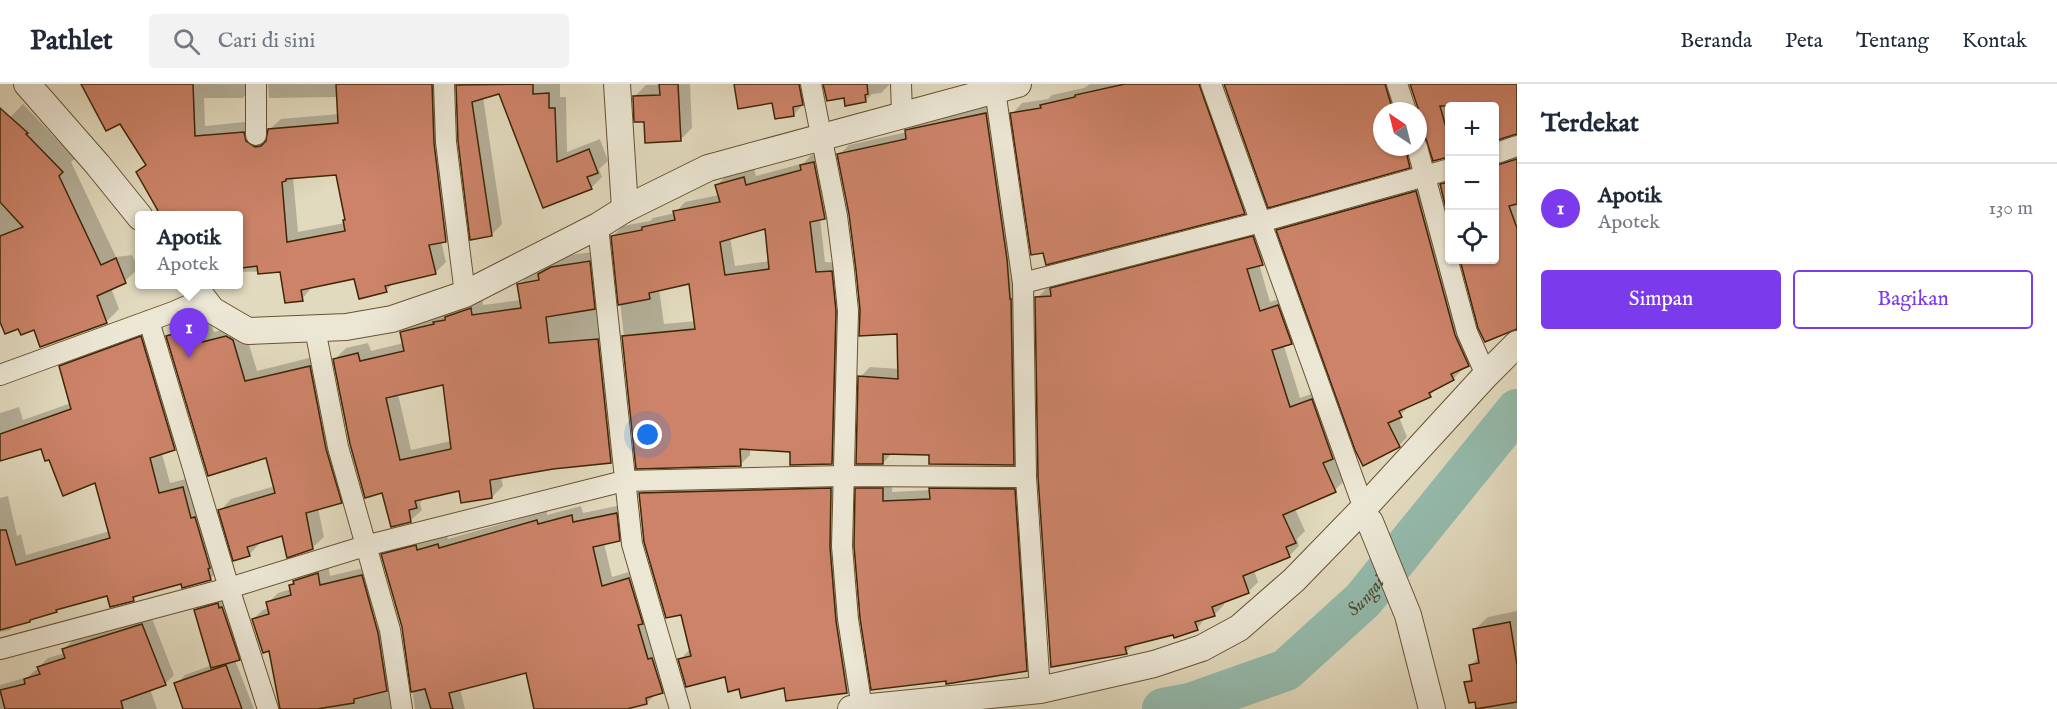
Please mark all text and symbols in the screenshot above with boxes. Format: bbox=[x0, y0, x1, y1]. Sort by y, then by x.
search box bbox=[149, 14, 569, 68]
text: Pathlet bbox=[30, 24, 113, 59]
icon: search bbox=[170, 25, 203, 58]
text: Cari di sini bbox=[218, 27, 315, 55]
text: Beranda bbox=[1680, 28, 1752, 55]
text: Peta bbox=[1785, 28, 1823, 55]
text: Tentang bbox=[1856, 28, 1929, 55]
text: Kontak bbox=[1962, 28, 2027, 55]
north arrow bbox=[1373, 102, 1427, 156]
map controls bbox=[1445, 102, 1499, 264]
button: + bbox=[1445, 102, 1499, 156]
text: Terdekat bbox=[1541, 107, 1639, 140]
button: − bbox=[1445, 156, 1499, 210]
text: Apotik bbox=[1598, 182, 1662, 210]
text: 1 bbox=[1557, 196, 1564, 221]
text: 130 m bbox=[1988, 196, 2033, 221]
button: locate bbox=[1445, 210, 1499, 264]
text: Apotek bbox=[1598, 210, 1660, 235]
popup bbox=[135, 211, 243, 289]
text: Apotik bbox=[157, 224, 221, 252]
text: Apotek bbox=[157, 252, 219, 277]
button: Simpan bbox=[1541, 270, 1781, 329]
button: Bagikan bbox=[1793, 270, 2033, 329]
pin: 1 bbox=[170, 308, 208, 358]
your location bbox=[633, 420, 662, 449]
water label: Sungai bbox=[1343, 571, 1392, 622]

